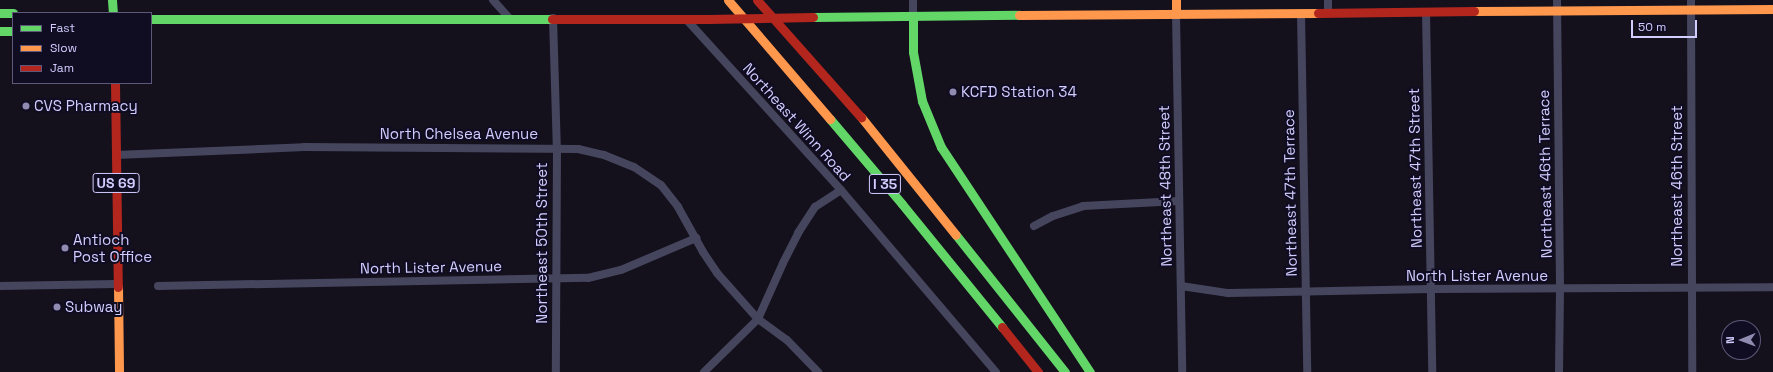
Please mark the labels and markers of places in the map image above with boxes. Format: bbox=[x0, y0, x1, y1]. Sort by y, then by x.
place label: KCFD Station 34 bbox=[961, 83, 1077, 101]
marker: KCFD Station 34 bbox=[948, 87, 958, 97]
place label: CVS Pharmacy bbox=[34, 97, 138, 115]
marker: CVS Pharmacy bbox=[21, 101, 31, 111]
place label: Antioch Post Office bbox=[73, 230, 152, 265]
marker: Antioch Post Office bbox=[60, 243, 70, 253]
place label: Subway bbox=[65, 298, 122, 316]
marker: Subway bbox=[52, 302, 62, 312]

